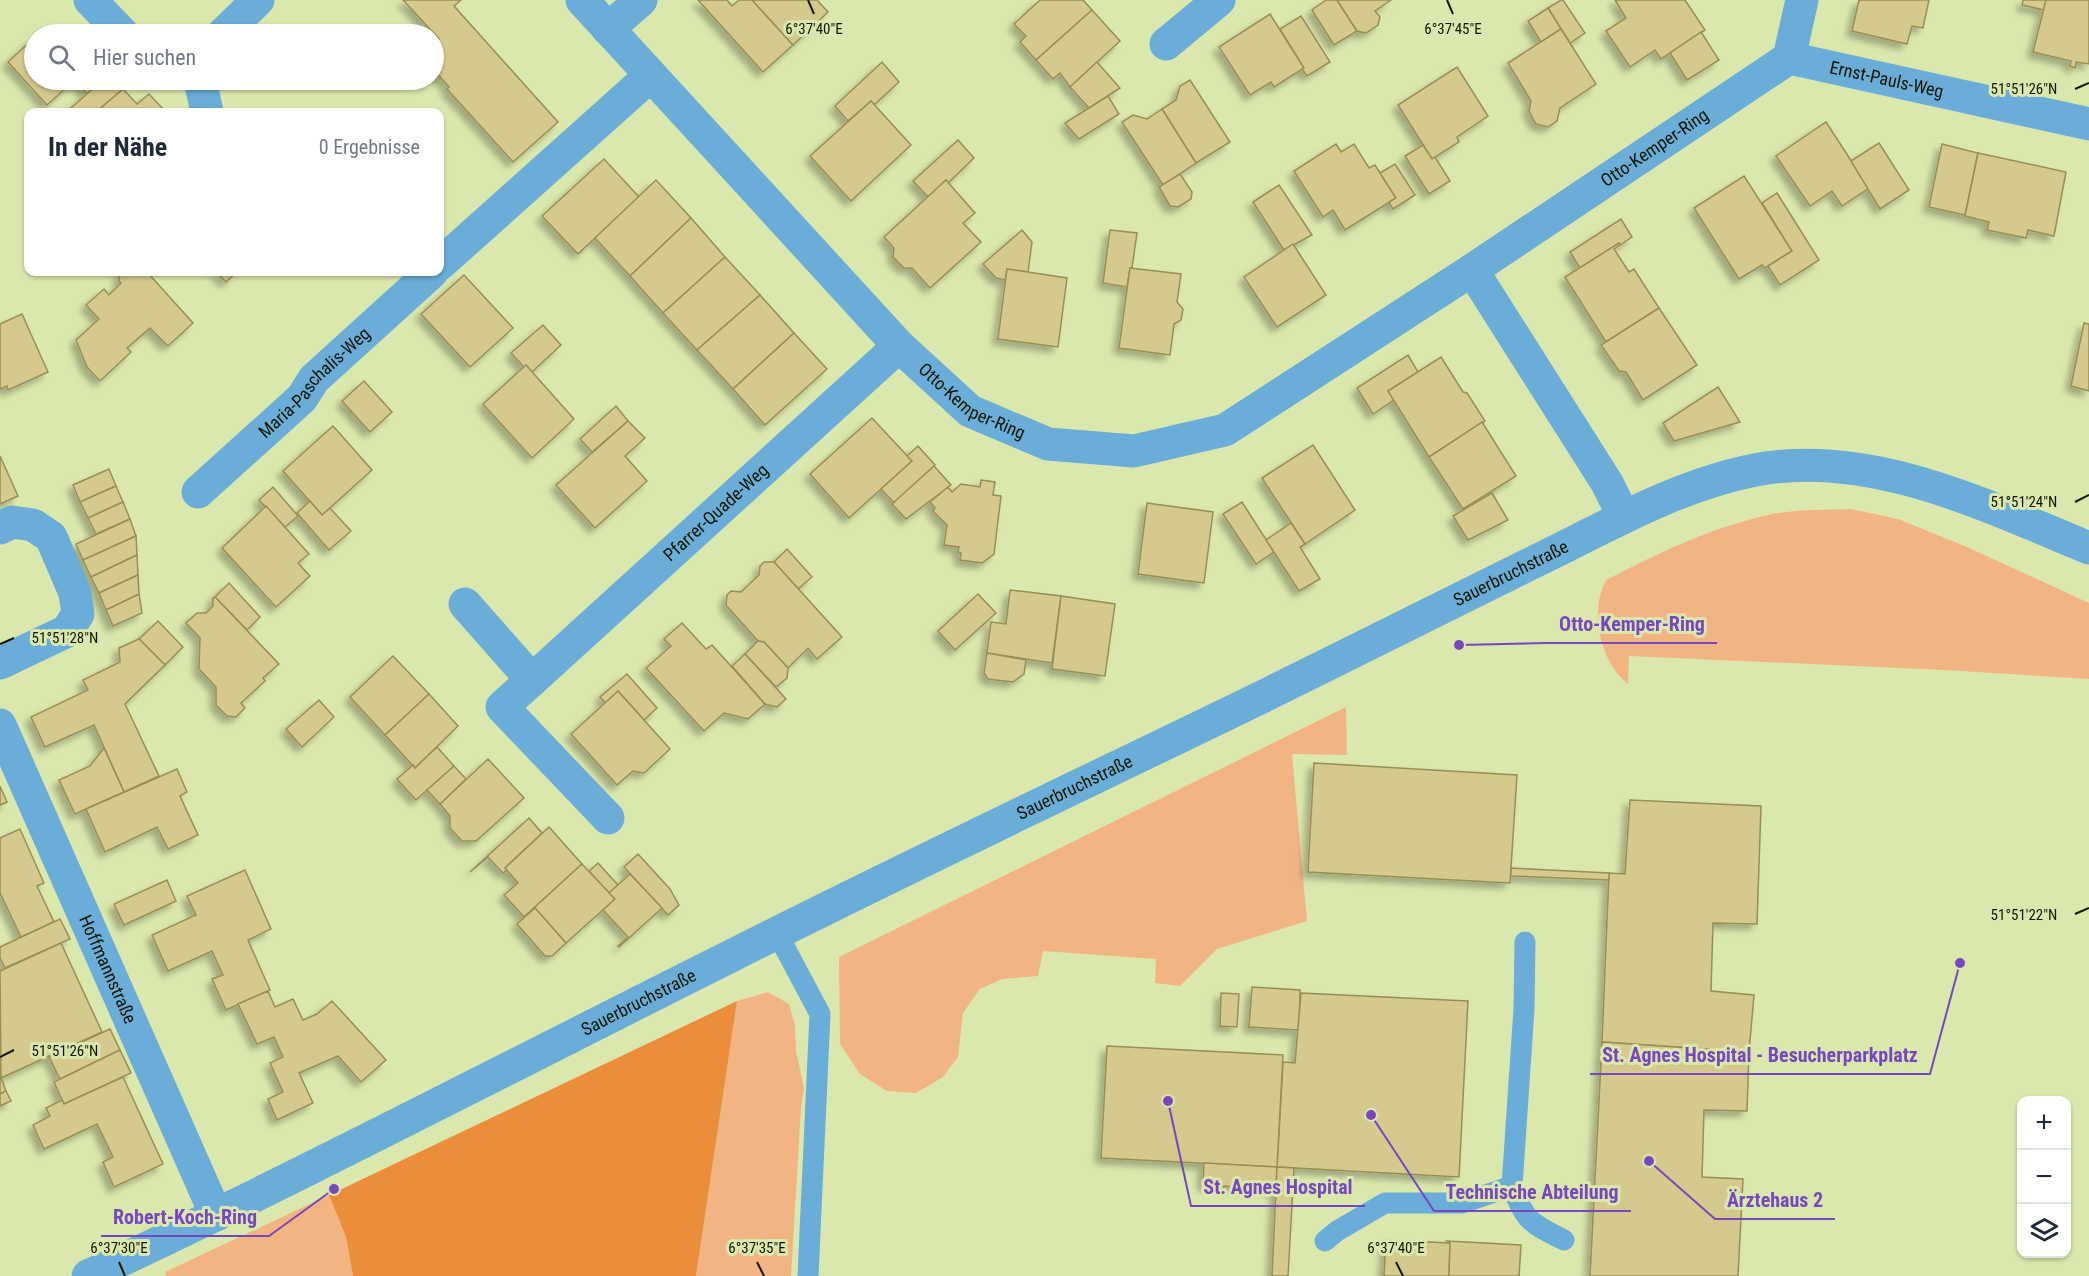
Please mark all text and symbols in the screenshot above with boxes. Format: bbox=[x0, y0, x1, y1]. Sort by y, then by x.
text: 6°37'40"E bbox=[785, 20, 843, 38]
text: 6°37'45"E bbox=[1424, 20, 1482, 38]
search box bbox=[24, 24, 444, 90]
icon: search bbox=[45, 41, 78, 74]
text: Hier suchen bbox=[93, 45, 196, 70]
street label: Ernst-Pauls-Weg bbox=[1828, 56, 1946, 102]
text: 51°51'26"N bbox=[1991, 80, 2057, 98]
street label: Otto-Kemper-Ring bbox=[1597, 104, 1712, 191]
text: In der Nähe bbox=[48, 132, 167, 162]
text: 0 Ergebnisse bbox=[319, 135, 420, 159]
street label: Maria-Paschalis-Weg bbox=[254, 323, 374, 442]
street label: Otto-Kemper-Ring bbox=[915, 358, 1029, 443]
street label: Pfarrer-Quade-Weg bbox=[659, 459, 772, 565]
text: 51°51'24"N bbox=[1991, 493, 2057, 511]
street label: Sauerbruchstraße bbox=[1450, 536, 1572, 610]
callout: Otto-Kemper-Ring bbox=[1547, 605, 1717, 643]
text: Otto-Kemper-Ring bbox=[1559, 612, 1705, 636]
text: 51°51'28"N bbox=[32, 629, 98, 647]
street label: Sauerbruchstraße bbox=[1013, 750, 1136, 824]
text: 51°51'22"N bbox=[1991, 906, 2057, 924]
street label: Hoffmannstraße bbox=[75, 912, 141, 1027]
street label: Sauerbruchstraße bbox=[578, 964, 699, 1040]
callout: St. Agnes Hospital - Besucherparkplatz bbox=[1590, 1036, 1930, 1074]
text: 51°51'26"N bbox=[32, 1042, 98, 1060]
text: St. Agnes Hospital - Besucherparkplatz bbox=[1602, 1043, 1918, 1067]
map controls bbox=[2017, 1096, 2071, 1258]
button: + bbox=[2017, 1096, 2071, 1150]
button: − bbox=[2017, 1150, 2071, 1204]
callout: St. Agnes Hospital bbox=[1191, 1168, 1365, 1206]
callout: Technische Abteilung bbox=[1434, 1173, 1631, 1211]
text: St. Agnes Hospital bbox=[1203, 1175, 1353, 1199]
text: Technische Abteilung bbox=[1445, 1180, 1619, 1204]
callout: Ärztehaus 2 bbox=[1715, 1181, 1835, 1219]
text: Ärztehaus 2 bbox=[1727, 1188, 1823, 1212]
callout: Robert-Koch-Ring bbox=[101, 1198, 269, 1236]
button: layers bbox=[2017, 1204, 2071, 1258]
text: Robert-Koch-Ring bbox=[113, 1205, 257, 1229]
text: 6°37'30"E bbox=[90, 1239, 148, 1257]
text: 6°37'35"E bbox=[728, 1239, 786, 1257]
text: 6°37'40"E bbox=[1367, 1239, 1425, 1257]

